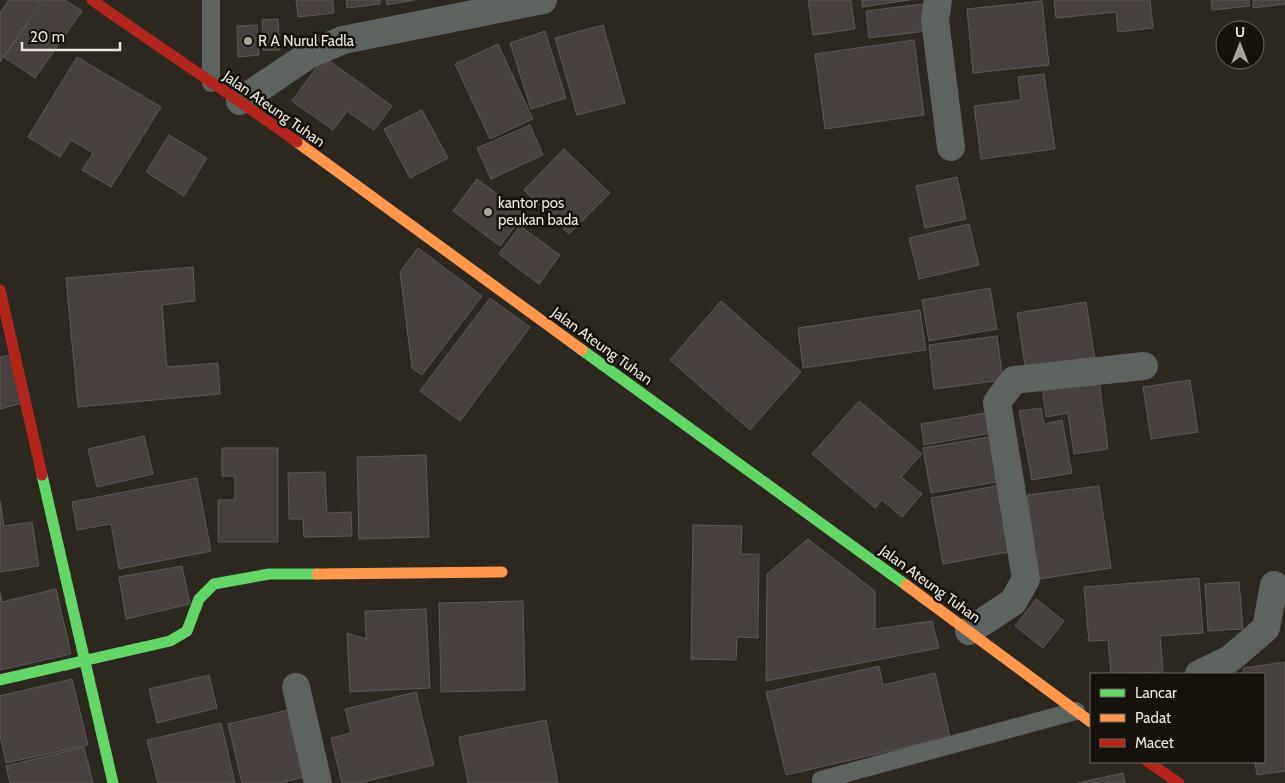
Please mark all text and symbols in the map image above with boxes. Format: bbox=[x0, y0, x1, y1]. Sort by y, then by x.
scale bar bbox=[22, 20, 120, 52]
north arrow bbox=[1215, 20, 1265, 70]
text: U bbox=[1235, 23, 1245, 41]
text: 20 m bbox=[30, 28, 65, 46]
place label: R A Nurul Fadla bbox=[258, 32, 355, 50]
marker: R A Nurul Fadla bbox=[242, 35, 254, 47]
street label: Jalan Ateung Tuhan bbox=[219, 67, 328, 151]
place label: kantor pos peukan bada bbox=[498, 194, 579, 229]
marker: kantor pos peukan bada bbox=[482, 206, 494, 218]
street label: Jalan Ateung Tuhan bbox=[547, 303, 656, 389]
street label: Jalan Ateung Tuhan bbox=[875, 541, 984, 627]
legend bbox=[1090, 673, 1265, 763]
text: Lancar bbox=[1135, 684, 1177, 702]
text: Padat bbox=[1135, 709, 1171, 727]
text: Macet bbox=[1135, 734, 1174, 752]

